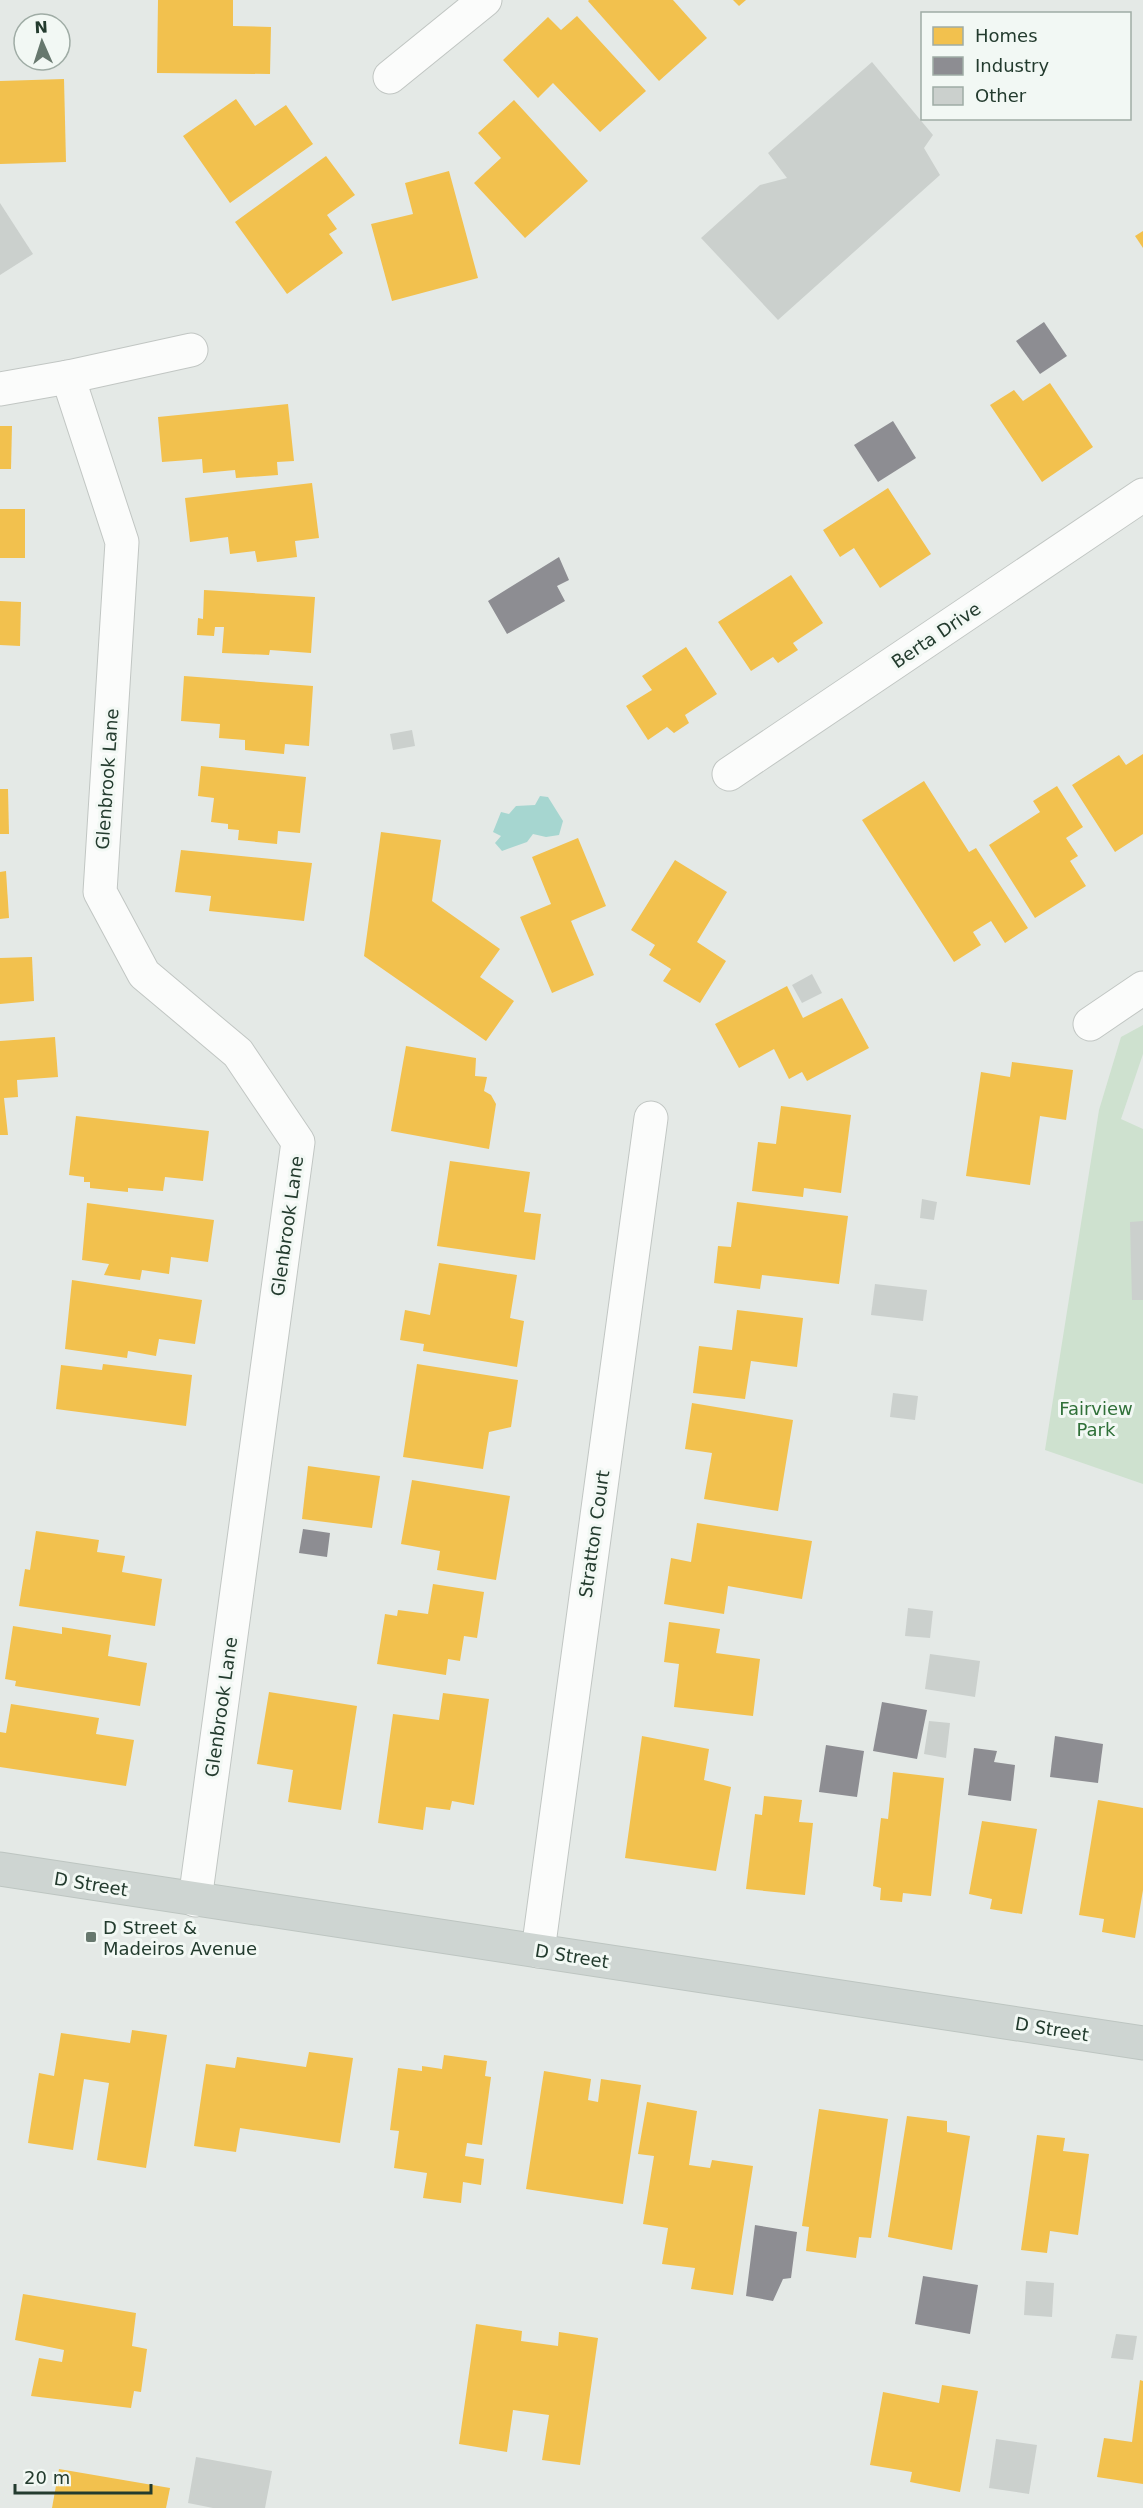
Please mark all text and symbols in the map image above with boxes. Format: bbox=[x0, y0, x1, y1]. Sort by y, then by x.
north arrow bbox=[12, 12, 72, 72]
legend bbox=[921, 12, 1131, 120]
text: N bbox=[34, 18, 48, 37]
text: Homes bbox=[975, 25, 1038, 46]
text: Industry bbox=[975, 55, 1049, 76]
text: Other bbox=[975, 85, 1027, 106]
street label: Berta Drive bbox=[888, 598, 984, 672]
street label: Glenbrook Lane bbox=[92, 708, 122, 850]
street label: Glenbrook Lane bbox=[267, 1154, 307, 1298]
park label: Fairview Park bbox=[1059, 1398, 1133, 1440]
street label: Stratton Court bbox=[575, 1469, 613, 1599]
street label: Glenbrook Lane bbox=[201, 1635, 241, 1779]
street label: D Street bbox=[53, 1868, 129, 1900]
place label: D Street & Madeiros Avenue bbox=[103, 1917, 257, 1959]
marker: D Street & Madeiros Avenue bbox=[84, 1930, 98, 1944]
street label: D Street bbox=[534, 1940, 610, 1972]
street label: D Street bbox=[1014, 2013, 1090, 2045]
scale bar bbox=[15, 2457, 152, 2495]
text: 20 m bbox=[24, 2467, 70, 2488]

